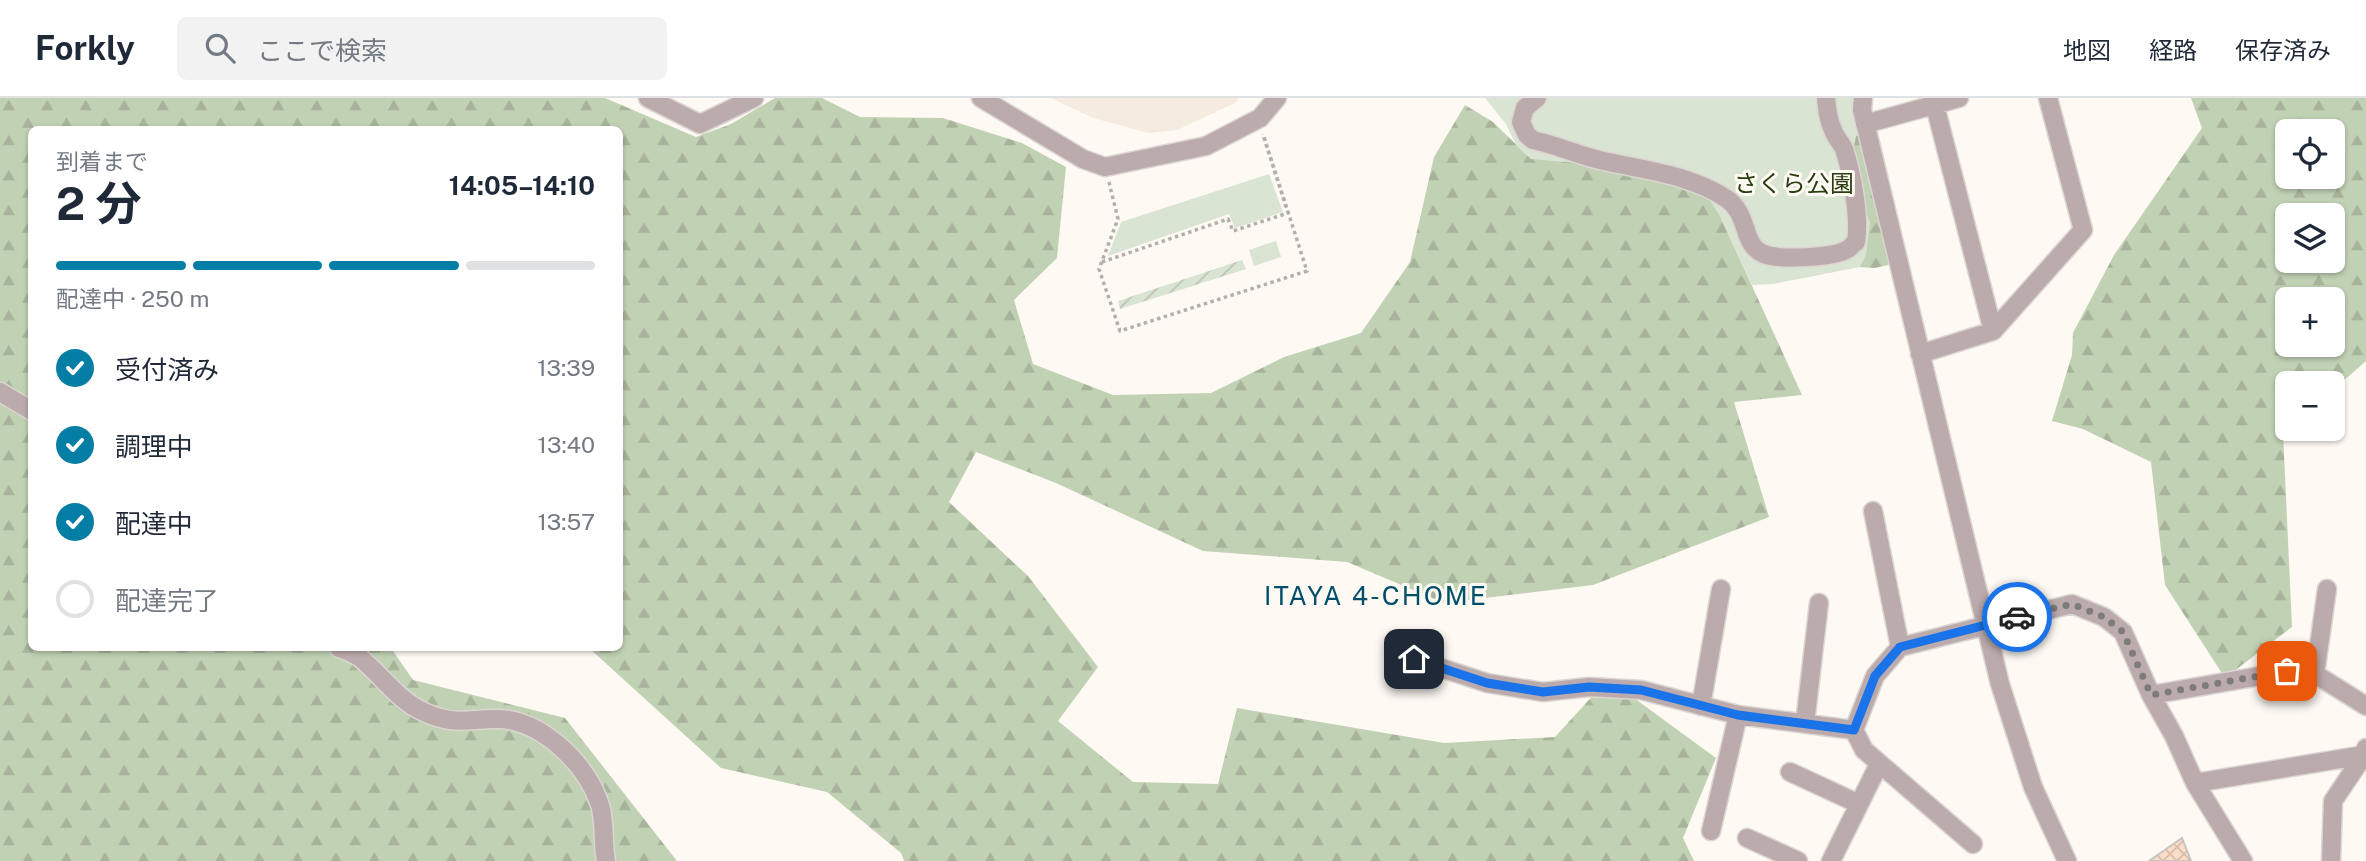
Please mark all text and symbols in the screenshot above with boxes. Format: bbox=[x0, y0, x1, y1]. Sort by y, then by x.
search box bbox=[177, 17, 667, 80]
text: Forkly bbox=[35, 29, 135, 67]
icon: search bbox=[201, 29, 239, 67]
text: ここで検索 bbox=[257, 35, 387, 66]
text: 地図 bbox=[2063, 36, 2111, 64]
text: 経路 bbox=[2149, 36, 2197, 64]
text: 保存済み bbox=[2235, 36, 2331, 64]
map controls bbox=[2275, 119, 2345, 441]
button: locate bbox=[2275, 119, 2345, 189]
text: 到着まで bbox=[56, 148, 148, 175]
park label: さくら公園 bbox=[1734, 169, 1854, 197]
text: 14:05–14:10 bbox=[449, 170, 595, 201]
text: 2 分 bbox=[56, 176, 142, 230]
button: layers bbox=[2275, 203, 2345, 273]
text: 配達中 · 250 m bbox=[56, 285, 209, 312]
button: + bbox=[2275, 287, 2345, 357]
icon: check bbox=[56, 349, 94, 387]
text: 受付済み bbox=[115, 354, 219, 385]
text: 13:39 bbox=[537, 354, 595, 381]
button: − bbox=[2275, 371, 2345, 441]
icon: check bbox=[56, 426, 94, 464]
text: 調理中 bbox=[115, 431, 193, 462]
text: 13:40 bbox=[538, 431, 595, 458]
icon: check bbox=[56, 503, 94, 541]
text: 配達中 bbox=[115, 508, 193, 539]
text: 13:57 bbox=[537, 508, 595, 535]
district label: ITAYA 4-CHOME bbox=[1264, 580, 1488, 611]
courier bbox=[1982, 582, 2052, 652]
text: 配達完了 bbox=[115, 585, 219, 616]
icon: car bbox=[1998, 598, 2036, 636]
pin bbox=[1384, 629, 1444, 689]
icon: home bbox=[1395, 640, 1433, 678]
pin bbox=[2257, 641, 2317, 701]
icon: bag bbox=[2268, 652, 2306, 690]

